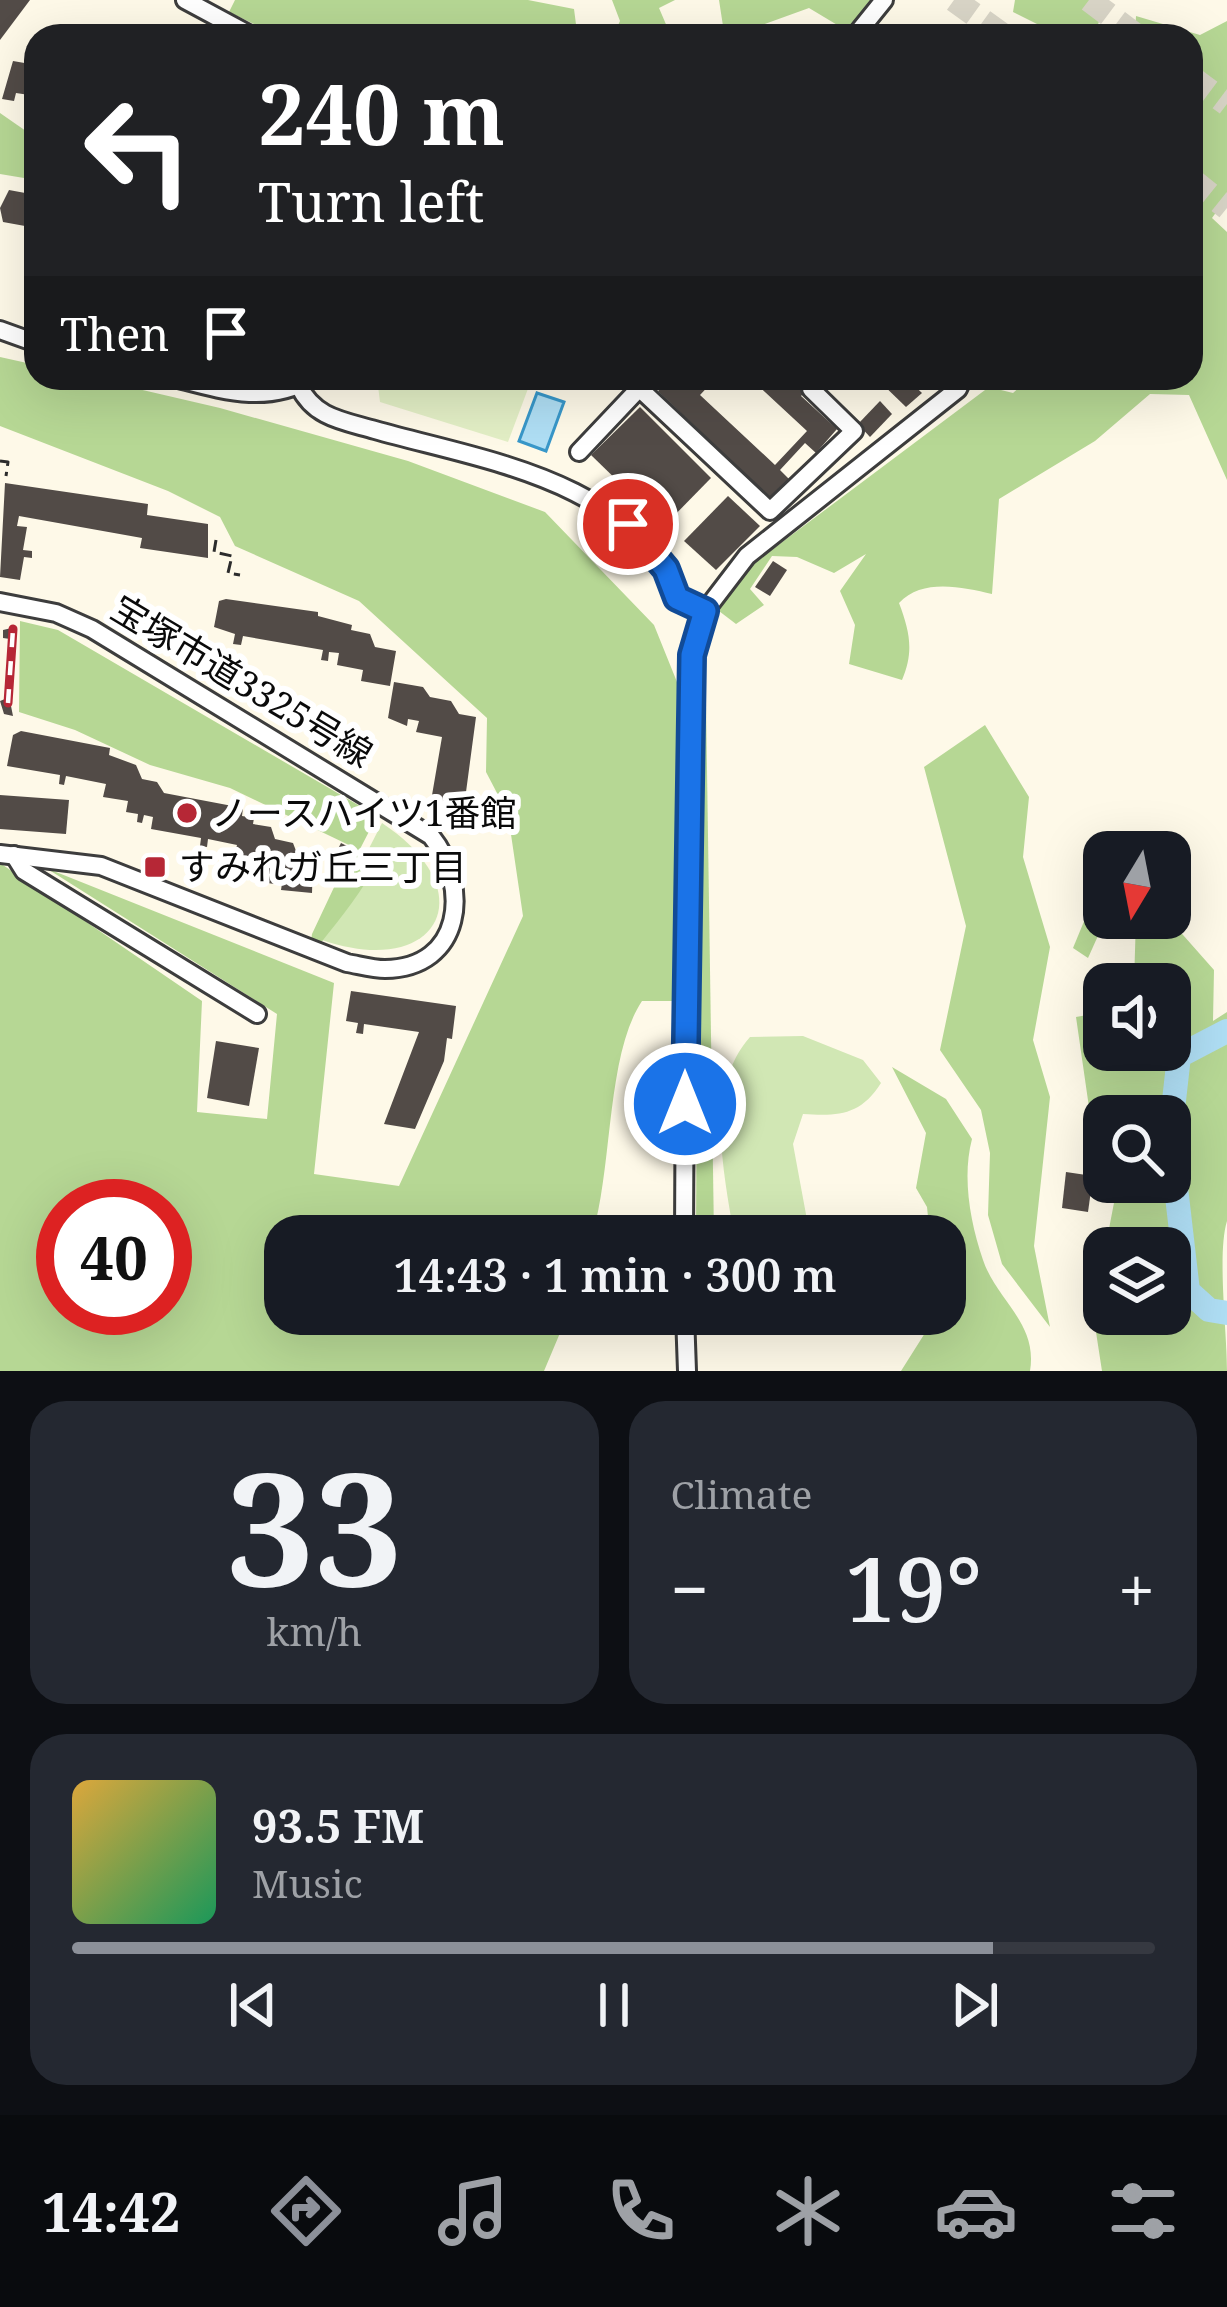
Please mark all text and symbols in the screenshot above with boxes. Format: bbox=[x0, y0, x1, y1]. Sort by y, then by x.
text: 240 m bbox=[258, 55, 505, 170]
icon: left bbox=[60, 72, 216, 228]
text: Turn left bbox=[258, 164, 484, 238]
icon: arrive bbox=[193, 300, 259, 366]
text: Then bbox=[60, 303, 169, 364]
pin bbox=[577, 473, 679, 575]
icon: arrive bbox=[595, 491, 661, 557]
street label: 宝塚市道3325号線 bbox=[103, 583, 382, 778]
place label: ノースハイツ1番館 bbox=[211, 788, 517, 837]
marker: ノースハイツ1番館 bbox=[174, 800, 200, 826]
north arrow bbox=[1083, 831, 1191, 939]
map controls bbox=[1083, 831, 1191, 1335]
place label: すみれガ丘三丁目 bbox=[179, 842, 467, 891]
marker: すみれガ丘三丁目 bbox=[142, 854, 168, 880]
button: sound bbox=[1083, 963, 1191, 1071]
position arrow bbox=[622, 1041, 748, 1167]
button: search bbox=[1083, 1095, 1191, 1203]
speed limit sign: 40 bbox=[36, 1179, 192, 1335]
button: layers bbox=[1083, 1227, 1191, 1335]
text: 14:43 · 1 min · 300 m bbox=[393, 1244, 837, 1305]
text: 33 bbox=[226, 1419, 402, 1632]
text: Climate bbox=[671, 1467, 812, 1520]
text: 19° bbox=[845, 1526, 982, 1648]
text: − bbox=[671, 1543, 709, 1633]
text: + bbox=[1118, 1543, 1155, 1633]
text: km/h bbox=[266, 1604, 362, 1657]
text: 93.5 FM bbox=[252, 1795, 424, 1856]
text: Music bbox=[252, 1856, 363, 1909]
icon: previous bbox=[220, 1972, 286, 2038]
icon: pause bbox=[581, 1972, 647, 2038]
icon: next bbox=[942, 1972, 1008, 2038]
icon: directions bbox=[264, 2169, 348, 2253]
icon: music bbox=[431, 2169, 515, 2253]
icon: phone bbox=[599, 2169, 683, 2253]
icon: climate bbox=[766, 2169, 850, 2253]
icon: car bbox=[934, 2169, 1018, 2253]
icon: filters bbox=[1101, 2169, 1185, 2253]
text: 14:42 bbox=[42, 2174, 180, 2248]

